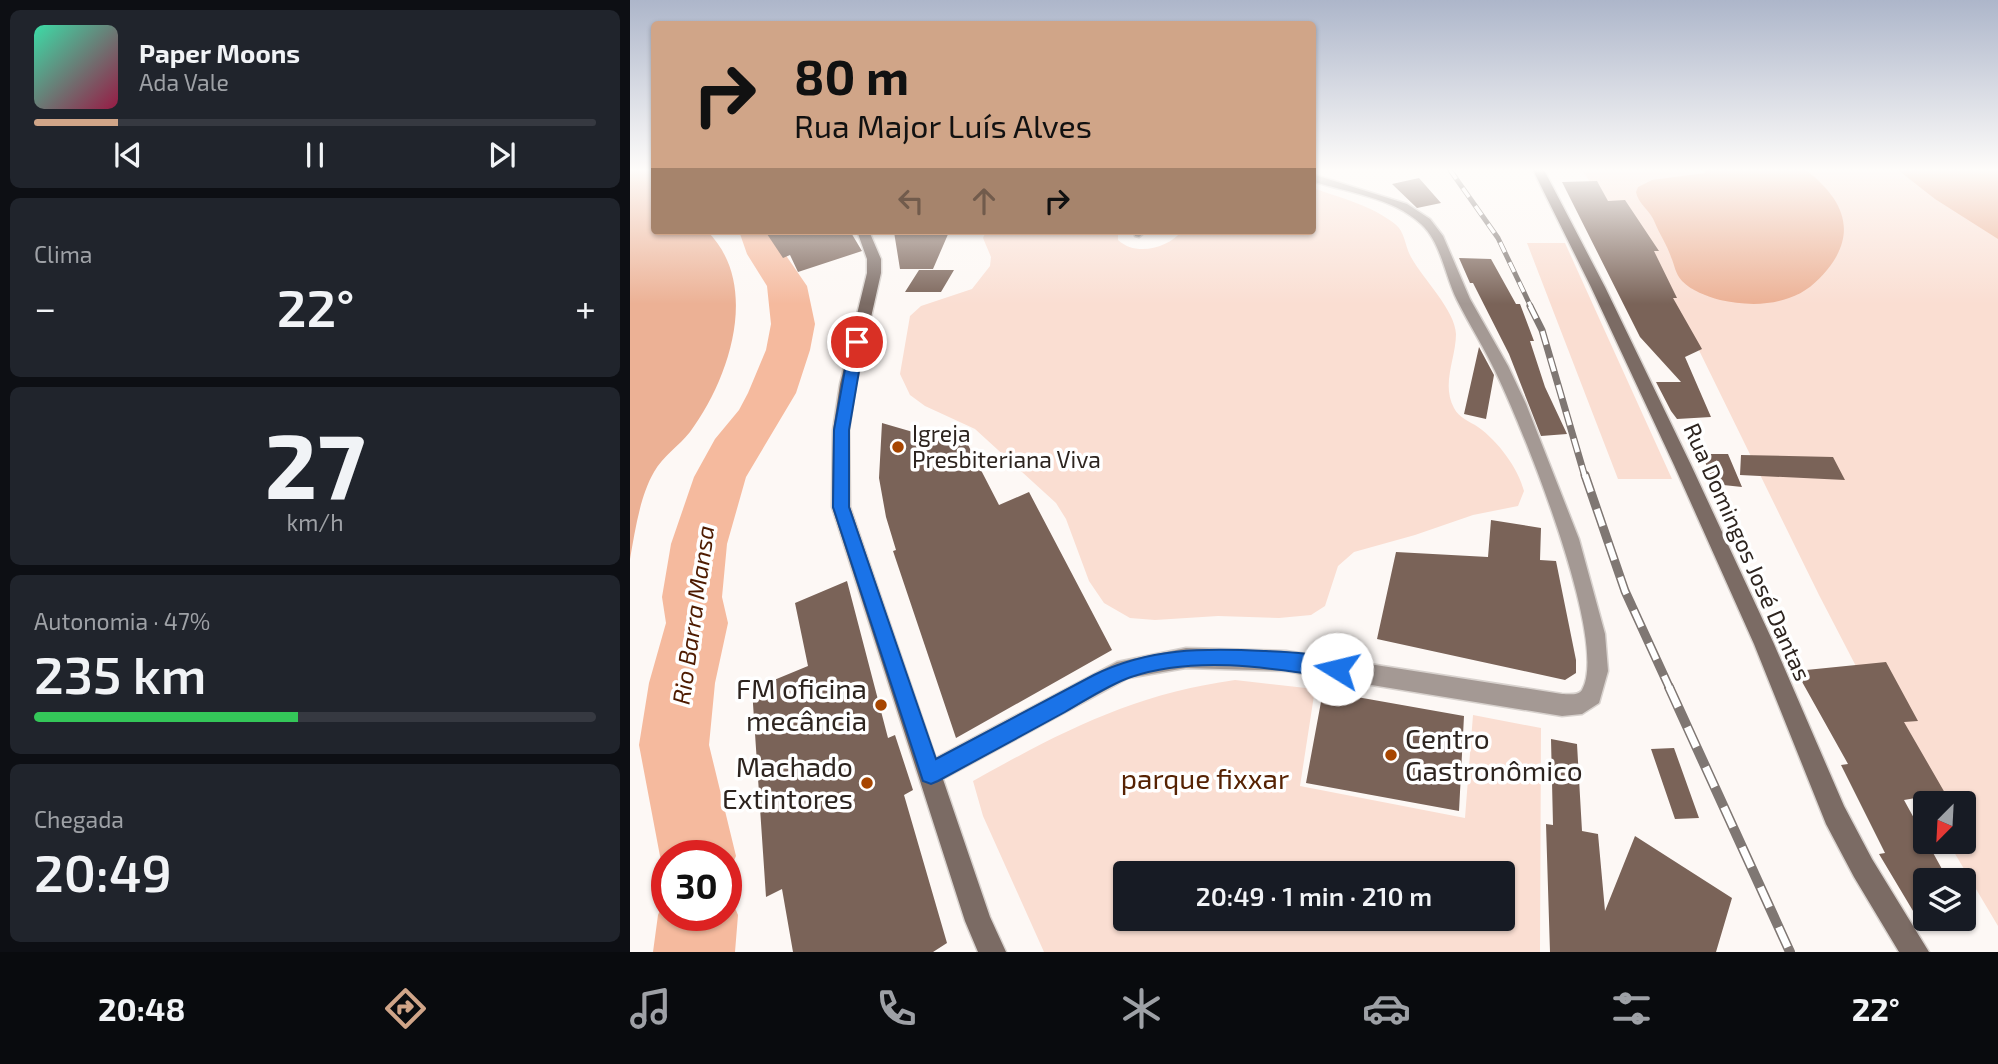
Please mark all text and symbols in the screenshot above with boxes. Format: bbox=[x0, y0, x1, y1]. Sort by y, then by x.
text: Paper Moons bbox=[139, 37, 300, 68]
text: 80 m bbox=[794, 46, 909, 105]
icon: right bbox=[679, 49, 770, 140]
text: Ada Vale bbox=[139, 68, 229, 96]
text: Rua Major Luís Alves bbox=[794, 106, 1092, 144]
icon: previous bbox=[109, 136, 147, 174]
icon: pause bbox=[296, 136, 334, 174]
icon: next bbox=[483, 136, 521, 174]
icon: left bbox=[892, 182, 930, 220]
icon: ahead bbox=[965, 182, 1003, 220]
icon: right bbox=[1038, 182, 1076, 220]
text: Clima bbox=[34, 240, 92, 268]
text: 22° bbox=[277, 275, 355, 337]
text: − bbox=[34, 284, 56, 330]
text: + bbox=[575, 284, 596, 330]
pin bbox=[827, 312, 887, 372]
icon: arrive bbox=[838, 323, 876, 361]
text: 27 bbox=[265, 408, 365, 517]
street label: Rua Domingos José Dantas bbox=[1678, 418, 1817, 685]
place label: Igreja Presbiteriana Viva bbox=[912, 419, 1101, 473]
marker: Igreja Presbiteriana Viva bbox=[890, 439, 906, 455]
text: km/h bbox=[286, 508, 344, 536]
water label: Rio Barra Mansa bbox=[666, 523, 719, 706]
text: Autonomia · 47% bbox=[34, 607, 210, 635]
position arrow bbox=[1300, 632, 1374, 706]
text: 235 km bbox=[34, 642, 206, 704]
place label: FM oficina mecância bbox=[736, 671, 867, 737]
marker: FM oficina mecância bbox=[873, 697, 889, 713]
place label: Centro Gastronômico bbox=[1405, 721, 1583, 787]
marker: Centro Gastronômico bbox=[1383, 747, 1399, 763]
place label: Machado Extintores bbox=[722, 749, 853, 815]
park label: parque fixxar bbox=[1121, 761, 1289, 795]
marker: Machado Extintores bbox=[859, 775, 875, 791]
north arrow bbox=[1913, 791, 1976, 854]
map controls bbox=[1913, 791, 1976, 931]
text: Chegada bbox=[34, 805, 124, 833]
text: 20:49 bbox=[34, 840, 172, 902]
speed limit sign: 30 bbox=[651, 840, 742, 931]
button: layers bbox=[1913, 868, 1976, 931]
text: 20:49 · 1 min · 210 m bbox=[1196, 880, 1432, 911]
icon: directions bbox=[381, 984, 430, 1033]
icon: music bbox=[626, 984, 675, 1033]
icon: phone bbox=[872, 984, 921, 1033]
icon: climate bbox=[1117, 984, 1166, 1033]
icon: car bbox=[1362, 984, 1411, 1033]
icon: filters bbox=[1607, 984, 1656, 1033]
text: 20:48 bbox=[98, 989, 185, 1027]
text: 22° bbox=[1852, 989, 1900, 1027]

